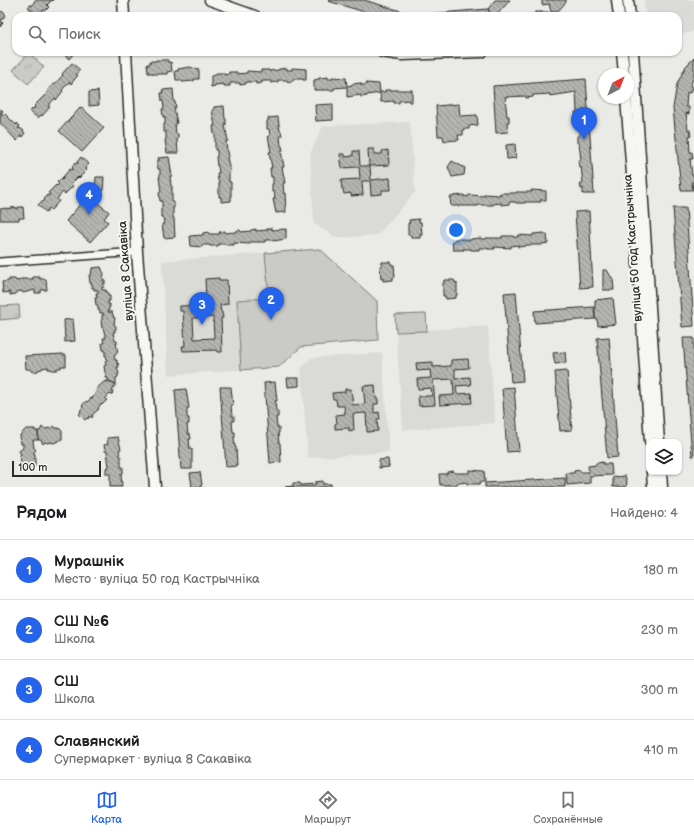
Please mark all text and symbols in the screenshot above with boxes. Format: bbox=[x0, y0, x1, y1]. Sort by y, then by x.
search box bbox=[12, 12, 682, 56]
icon: search bbox=[26, 23, 48, 45]
text: Поиск bbox=[58, 25, 101, 44]
north arrow bbox=[598, 68, 634, 104]
pin: 1 bbox=[571, 107, 597, 140]
street label: вуліца 50 год Кастрычніка bbox=[620, 174, 646, 322]
pin: 4 bbox=[76, 182, 102, 215]
street label: вуліца 8 Сакавіка bbox=[115, 220, 137, 322]
your location bbox=[446, 220, 466, 240]
pin: 2 bbox=[258, 287, 284, 320]
pin: 3 bbox=[189, 292, 215, 325]
map controls bbox=[646, 439, 682, 475]
button: layers bbox=[646, 439, 682, 475]
scale bar bbox=[12, 459, 101, 478]
text: 100 m bbox=[18, 461, 47, 474]
text: Рядом bbox=[16, 503, 67, 523]
text: Найдено: 4 bbox=[610, 505, 678, 521]
text: Мурашнік bbox=[54, 552, 124, 571]
text: 1 bbox=[26, 562, 32, 578]
text: 180 m bbox=[643, 562, 678, 578]
text: Место · вуліца 50 год Кастрычніка bbox=[54, 571, 260, 587]
text: СШ №6 bbox=[54, 612, 109, 631]
text: 2 bbox=[25, 622, 33, 638]
text: 230 m bbox=[641, 622, 678, 638]
text: Школа bbox=[54, 631, 95, 647]
text: СШ bbox=[54, 672, 79, 691]
text: 3 bbox=[25, 682, 33, 698]
text: 300 m bbox=[640, 682, 678, 698]
text: Школа bbox=[54, 691, 95, 707]
text: Славянский bbox=[54, 732, 140, 751]
text: 4 bbox=[25, 742, 33, 758]
text: 410 m bbox=[643, 742, 678, 758]
text: Супермаркет · вуліца 8 Сакавіка bbox=[54, 751, 252, 767]
tab: Карта bbox=[91, 789, 122, 826]
tab: Маршрут bbox=[304, 789, 351, 826]
tab: Сохранённые bbox=[533, 789, 603, 826]

